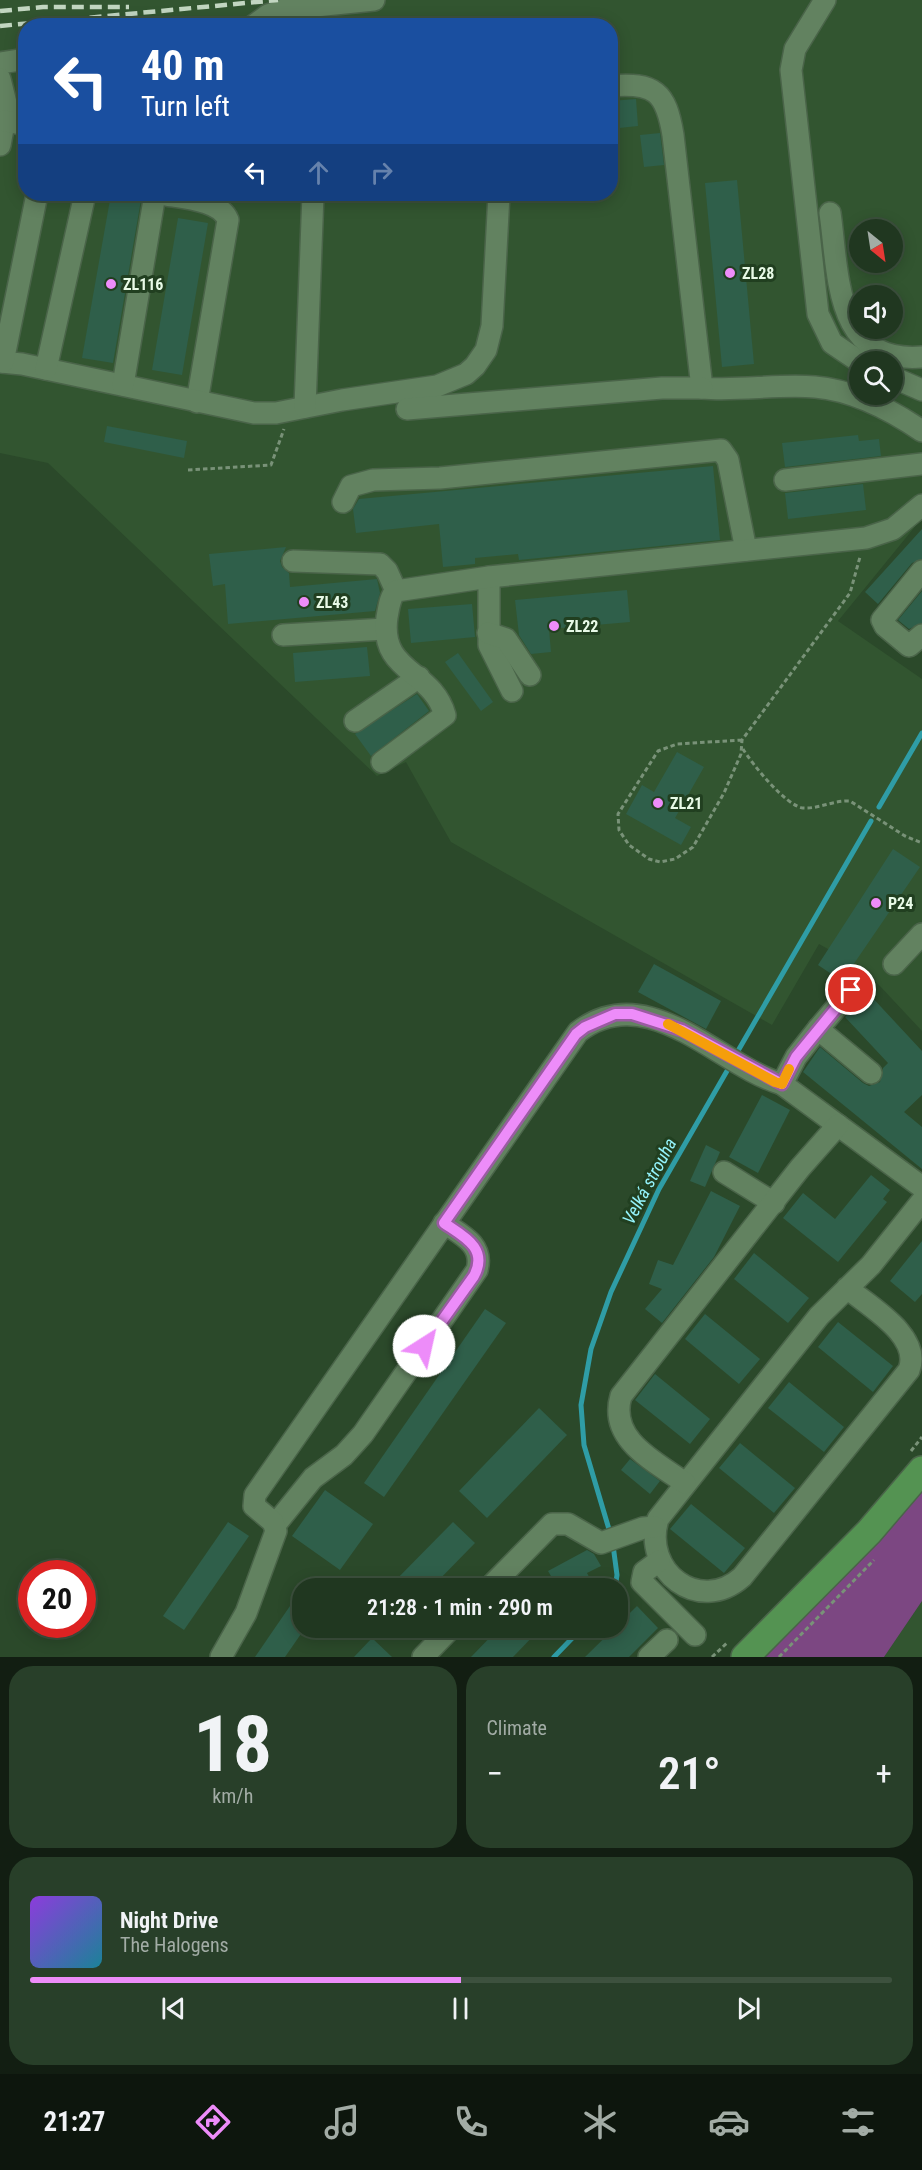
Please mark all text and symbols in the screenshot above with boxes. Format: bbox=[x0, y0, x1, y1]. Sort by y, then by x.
text: 40 m bbox=[141, 41, 224, 90]
icon: left bbox=[42, 42, 120, 120]
text: Turn left bbox=[141, 91, 230, 123]
icon: left bbox=[239, 156, 272, 189]
icon: ahead bbox=[302, 156, 335, 189]
icon: right bbox=[365, 156, 398, 189]
north arrow bbox=[849, 219, 903, 273]
map controls bbox=[849, 219, 903, 405]
place label: ZL28 bbox=[742, 264, 774, 283]
marker: ZL28 bbox=[723, 266, 737, 280]
place label: ZL116 bbox=[123, 275, 163, 294]
marker: ZL116 bbox=[104, 277, 118, 291]
button: sound bbox=[849, 285, 903, 339]
button: search bbox=[849, 351, 903, 405]
place label: ZL43 bbox=[316, 593, 348, 612]
marker: ZL43 bbox=[297, 595, 311, 609]
place label: ZL22 bbox=[566, 617, 598, 636]
marker: ZL22 bbox=[547, 619, 561, 633]
place label: ZL21 bbox=[670, 794, 702, 813]
marker: ZL21 bbox=[651, 796, 665, 810]
place label: P24 bbox=[888, 894, 913, 913]
marker: P24 bbox=[869, 896, 883, 910]
pin bbox=[825, 964, 876, 1015]
icon: arrive bbox=[834, 973, 867, 1006]
water label: Velká strouha bbox=[618, 1134, 680, 1228]
position arrow bbox=[392, 1314, 456, 1378]
speed limit sign: 20 bbox=[18, 1560, 96, 1638]
text: 21:28 · 1 min · 290 m bbox=[367, 1595, 553, 1620]
text: 18 bbox=[193, 1699, 272, 1790]
text: Climate bbox=[487, 1716, 547, 1740]
text: 21° bbox=[658, 1747, 721, 1800]
text: − bbox=[487, 1754, 503, 1793]
text: + bbox=[876, 1754, 892, 1793]
text: km/h bbox=[212, 1784, 253, 1808]
text: Night Drive bbox=[120, 1908, 218, 1933]
text: The Halogens bbox=[120, 1933, 229, 1957]
icon: previous bbox=[157, 1992, 190, 2025]
icon: pause bbox=[444, 1992, 477, 2025]
icon: next bbox=[732, 1992, 765, 2025]
icon: directions bbox=[192, 2101, 234, 2143]
icon: music bbox=[321, 2101, 363, 2143]
icon: phone bbox=[450, 2101, 492, 2143]
icon: climate bbox=[579, 2101, 621, 2143]
icon: car bbox=[708, 2101, 750, 2143]
icon: filters bbox=[837, 2101, 879, 2143]
text: 21:27 bbox=[43, 2106, 105, 2138]

